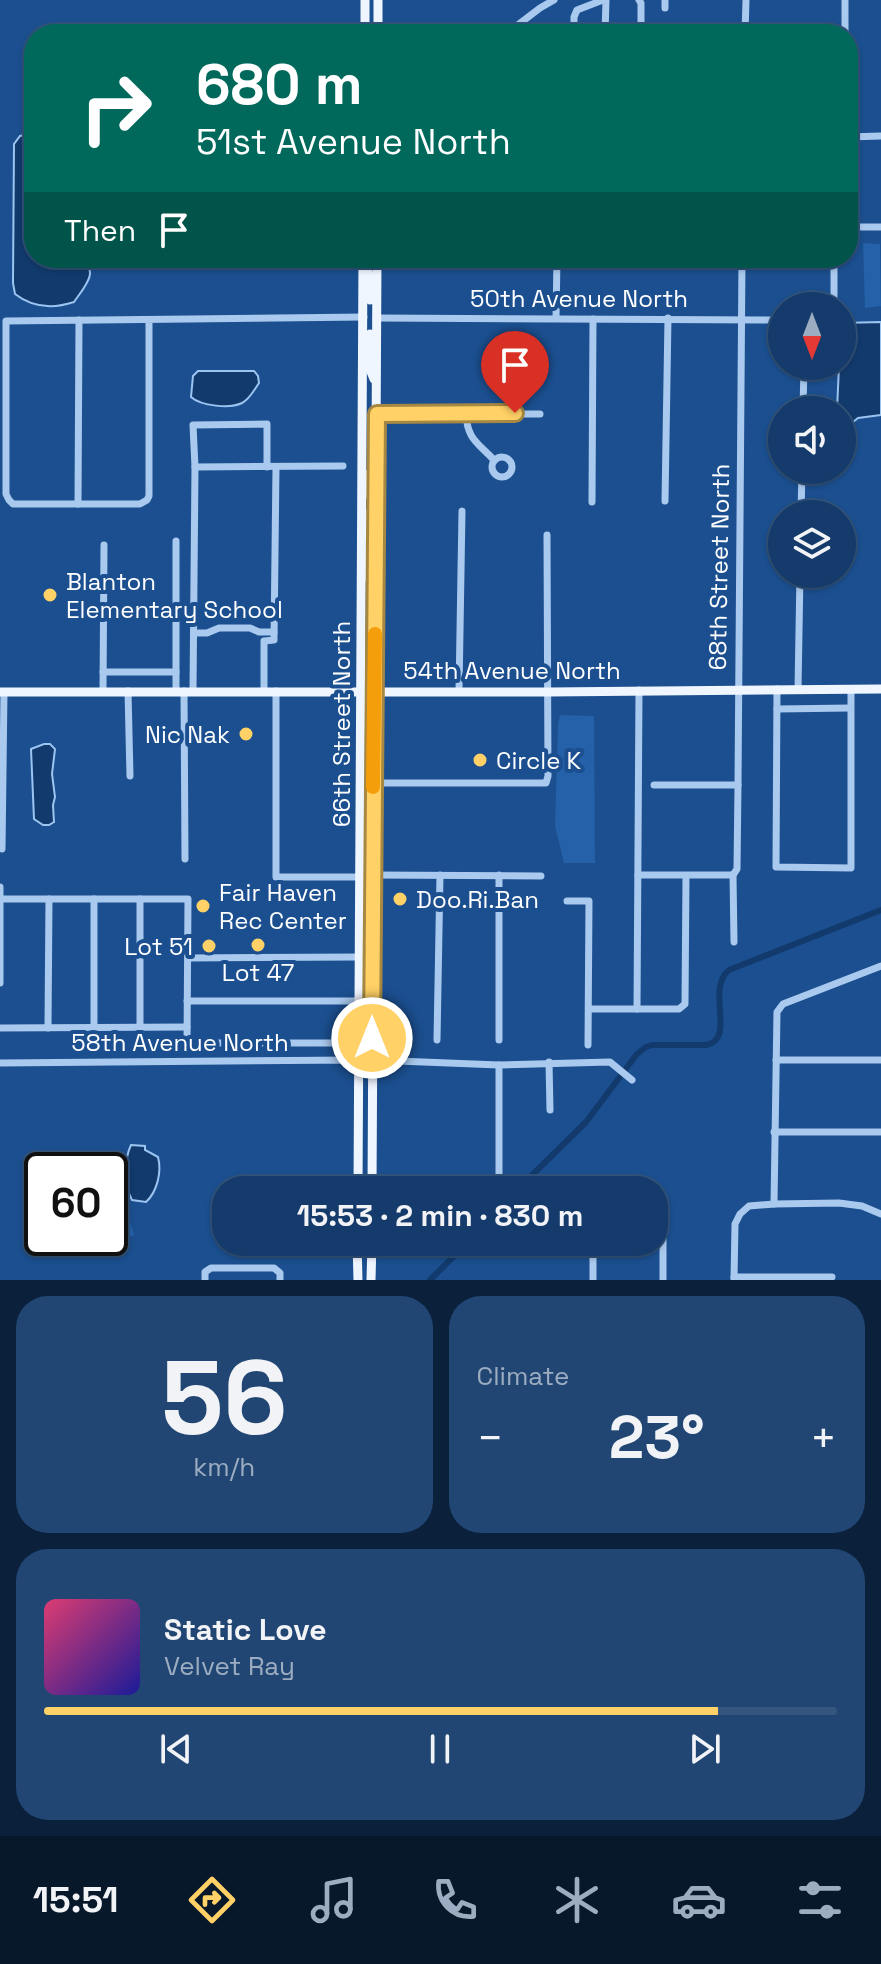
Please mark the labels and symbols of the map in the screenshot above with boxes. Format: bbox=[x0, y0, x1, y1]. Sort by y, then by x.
street label: 50th Avenue North bbox=[470, 283, 688, 314]
north arrow bbox=[768, 292, 856, 380]
pin bbox=[481, 331, 549, 413]
street label: 68th Street North bbox=[702, 463, 736, 671]
place label: Blanton Elementary School bbox=[66, 566, 283, 625]
marker: Blanton Elementary School bbox=[41, 586, 59, 604]
street label: 66th Street North bbox=[326, 621, 357, 827]
street label: 54th Avenue North bbox=[403, 655, 621, 686]
place label: Nic Nak bbox=[145, 719, 230, 750]
marker: Nic Nak bbox=[237, 725, 255, 743]
place label: Circle K bbox=[496, 745, 582, 776]
marker: Circle K bbox=[471, 751, 489, 769]
place label: Fair Haven Rec Center bbox=[219, 877, 347, 936]
place label: Doo.Ri.Ban bbox=[416, 884, 539, 915]
marker: Doo.Ri.Ban bbox=[391, 890, 409, 908]
marker: Fair Haven Rec Center bbox=[194, 897, 212, 915]
place label: Lot 51 bbox=[124, 931, 193, 962]
marker: Lot 47 bbox=[249, 936, 267, 954]
marker: Lot 51 bbox=[200, 937, 218, 955]
place label: Lot 47 bbox=[222, 957, 294, 988]
position arrow bbox=[330, 996, 414, 1080]
street label: 58th Avenue North bbox=[71, 1027, 289, 1058]
speed limit sign: 60 bbox=[24, 1152, 128, 1256]

